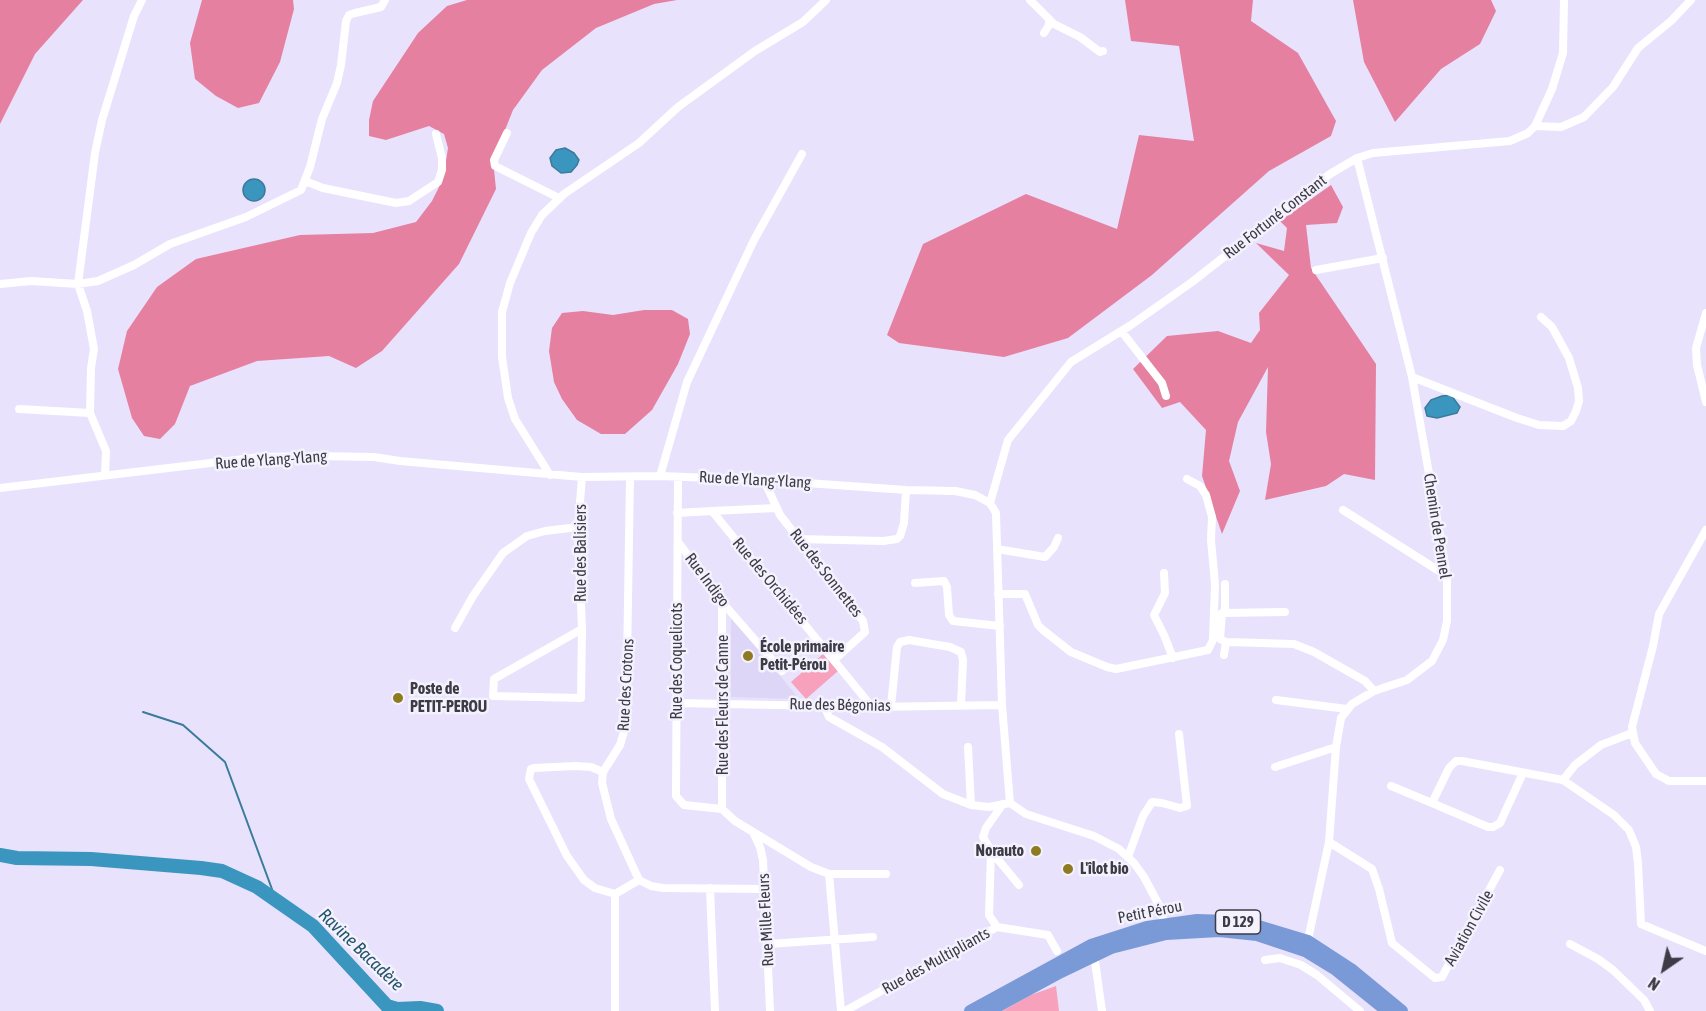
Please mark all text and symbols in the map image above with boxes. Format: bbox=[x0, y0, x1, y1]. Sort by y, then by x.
street label: Rue Fortuné Constant bbox=[1220, 171, 1330, 263]
street label: Rue de Ylang-Ylang bbox=[214, 447, 328, 473]
street label: Rue de Ylang-Ylang bbox=[699, 467, 811, 493]
street label: Chemin de Pennel bbox=[1419, 472, 1455, 580]
street label: Rue des Balisiers bbox=[571, 504, 591, 602]
street label: Rue des Sonnettes bbox=[786, 525, 866, 621]
street label: Rue des Orchidées bbox=[728, 534, 812, 628]
street label: Rue Indigo bbox=[681, 549, 733, 611]
street label: Rue des Coquelicots bbox=[667, 603, 687, 719]
street label: Rue des Fleurs de Canne bbox=[713, 635, 733, 775]
place label: École primaire Petit-Pérou bbox=[760, 637, 844, 675]
street label: Rue des Crotons bbox=[614, 638, 638, 732]
marker: École primaire Petit-Pérou bbox=[741, 649, 755, 663]
place label: Poste de PETIT-PEROU bbox=[410, 679, 487, 717]
marker: Poste de PETIT-PEROU bbox=[391, 691, 405, 705]
street label: Rue des Bégonias bbox=[789, 695, 891, 715]
place label: Norauto bbox=[976, 841, 1024, 861]
marker: Norauto bbox=[1029, 844, 1043, 858]
place label: L'îlot bio bbox=[1080, 859, 1129, 879]
marker: L'îlot bio bbox=[1061, 862, 1075, 876]
street label: Rue Mille Fleurs bbox=[754, 873, 778, 967]
street label: Aviation Civile bbox=[1440, 887, 1498, 969]
street label: Petit Pérou bbox=[1116, 896, 1184, 928]
water label: Ravine Bacadère bbox=[314, 904, 408, 996]
road number: D 129 bbox=[1216, 910, 1260, 934]
street label: Rue des Multipliants bbox=[879, 924, 993, 998]
north arrow bbox=[1634, 939, 1694, 999]
text: N bbox=[1645, 974, 1663, 994]

